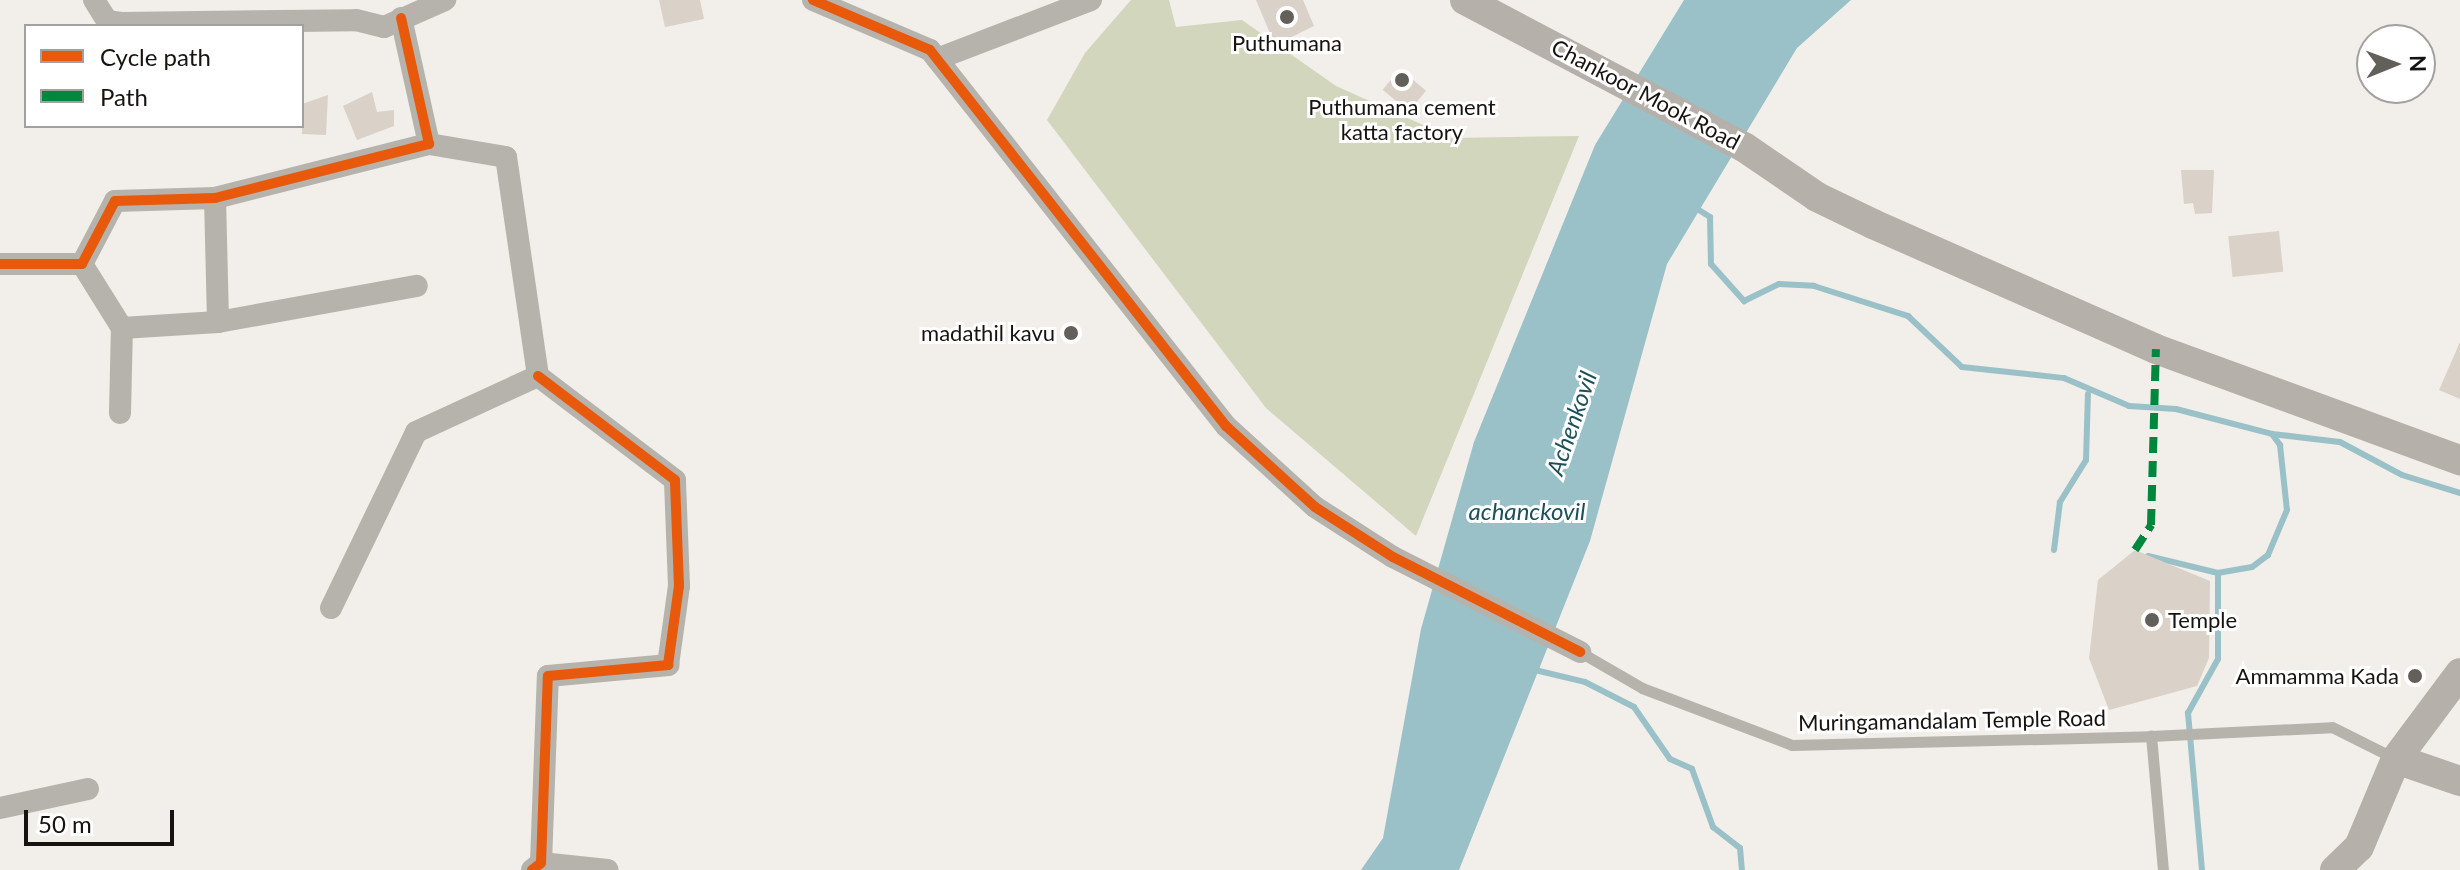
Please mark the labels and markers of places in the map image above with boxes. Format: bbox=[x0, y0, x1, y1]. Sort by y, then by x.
marker: Puthumana bbox=[1278, 8, 1296, 26]
place label: Puthumana bbox=[1232, 30, 1342, 56]
marker: Puthumana cement katta factory bbox=[1393, 71, 1411, 89]
place label: Puthumana cement katta factory bbox=[1308, 93, 1496, 144]
place label: madathil kavu bbox=[921, 320, 1055, 346]
marker: madathil kavu bbox=[1062, 324, 1080, 342]
place label: Temple bbox=[2168, 607, 2237, 633]
marker: Temple bbox=[2143, 611, 2161, 629]
place label: Ammamma Kada bbox=[2236, 663, 2399, 689]
marker: Ammamma Kada bbox=[2406, 667, 2424, 685]

